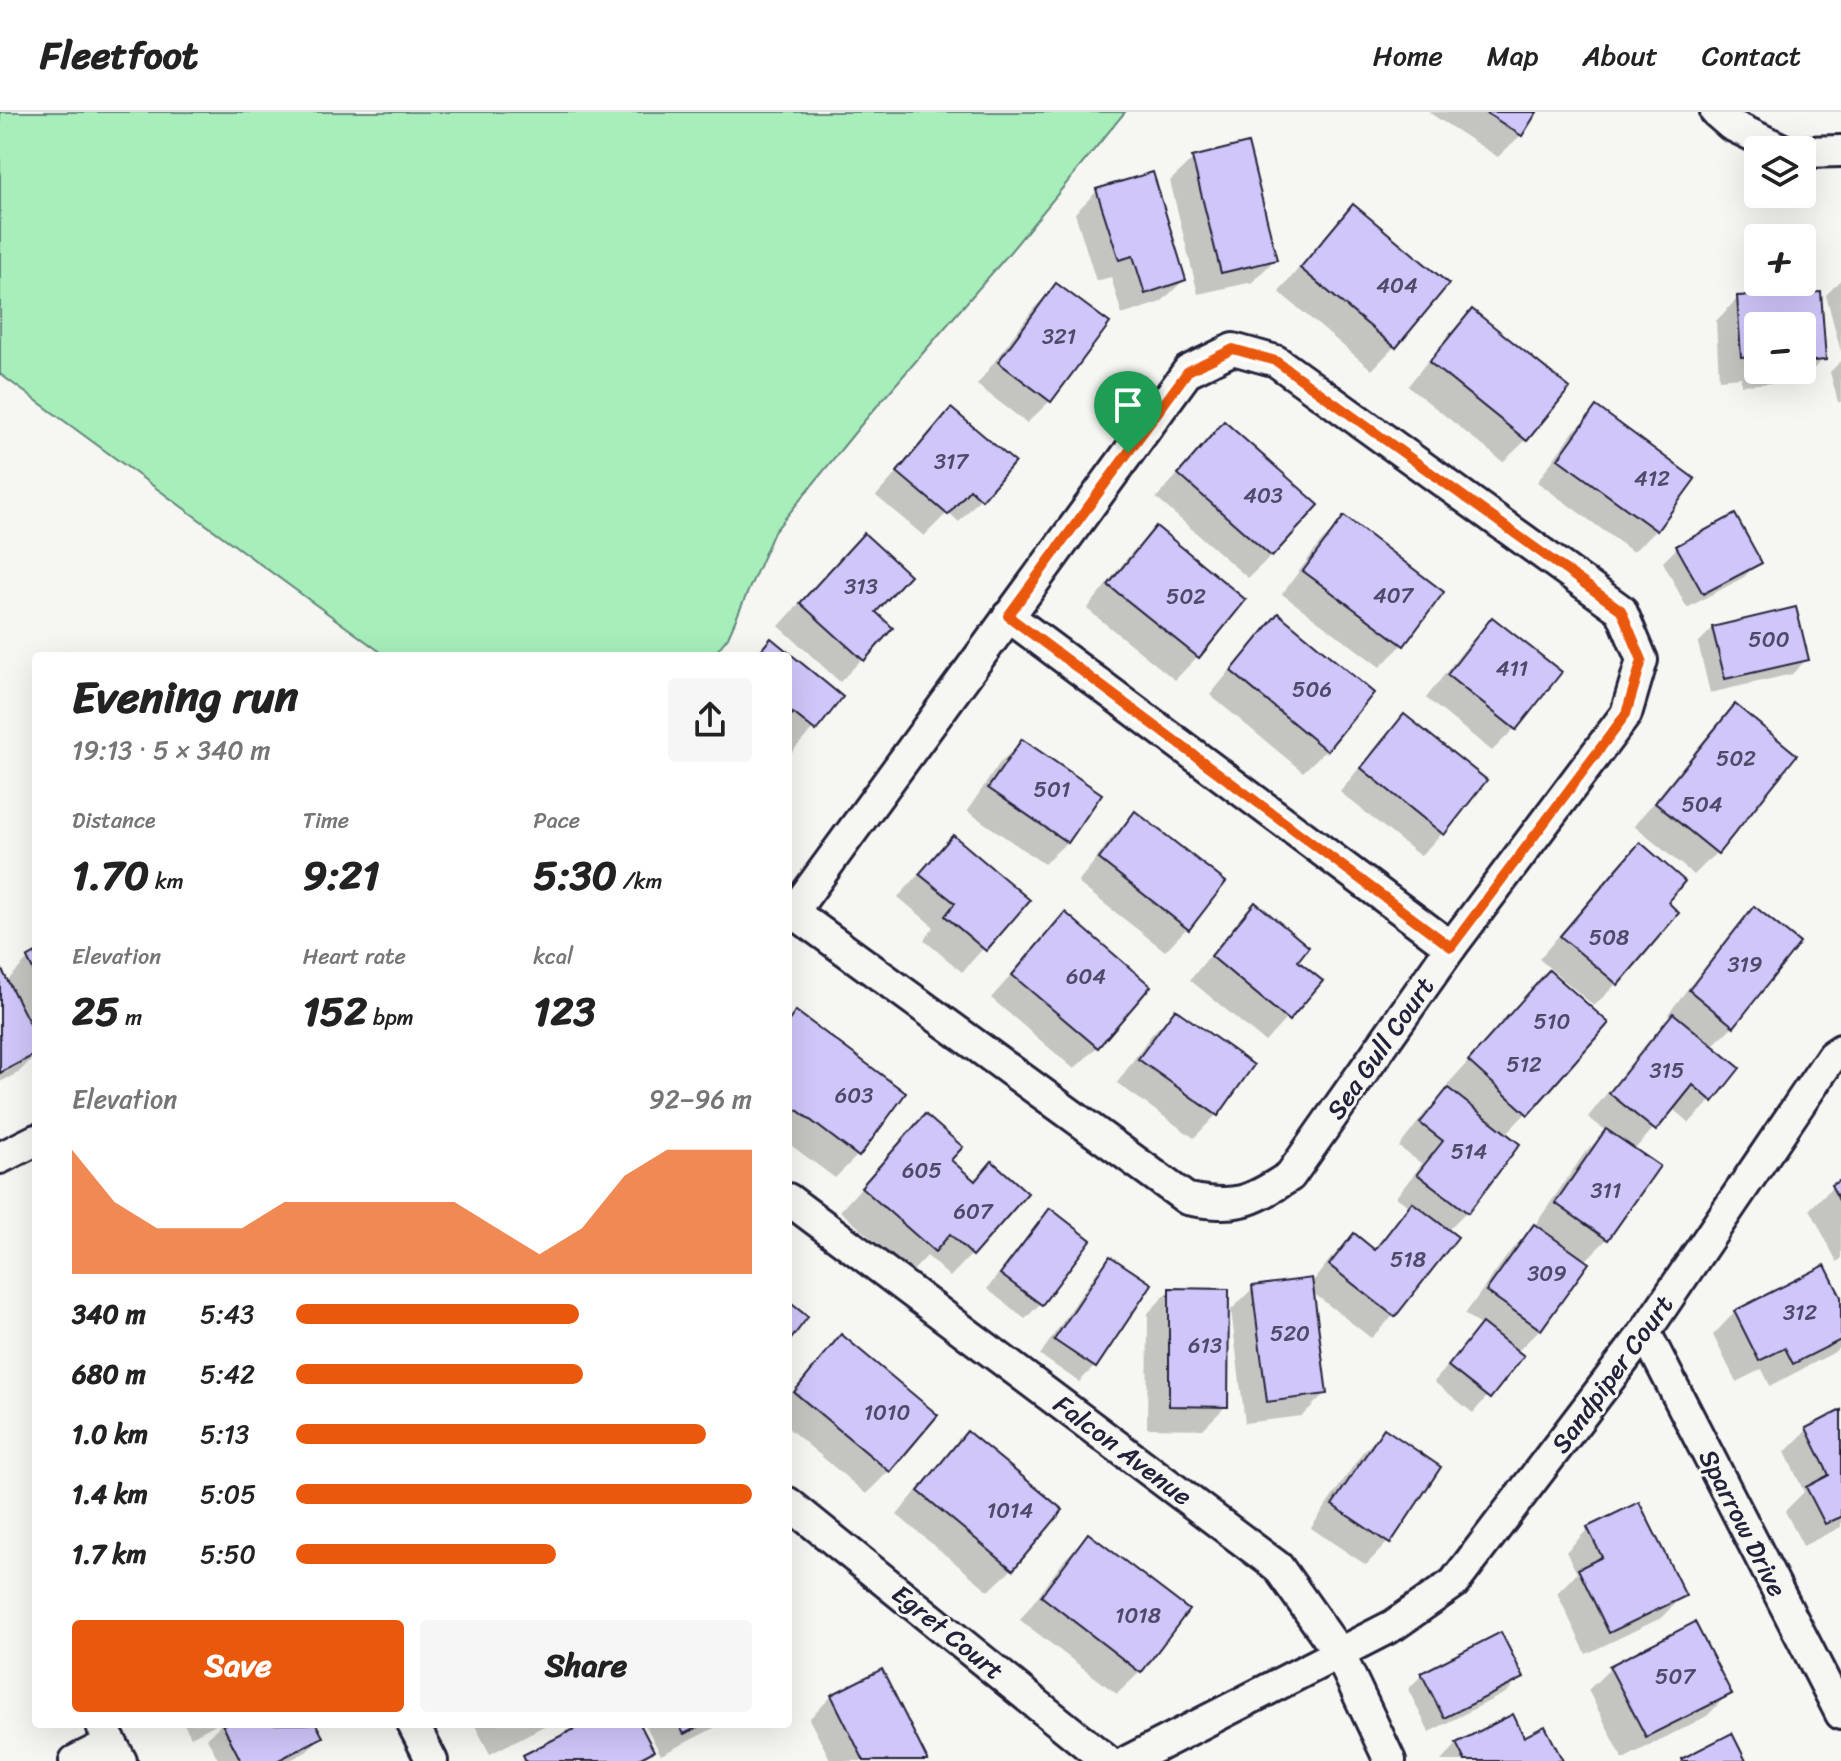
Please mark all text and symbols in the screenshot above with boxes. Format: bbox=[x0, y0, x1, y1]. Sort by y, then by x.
text: Fleetfoot bbox=[40, 22, 198, 89]
text: Home bbox=[1373, 31, 1443, 80]
text: Map bbox=[1487, 31, 1538, 80]
text: About bbox=[1582, 31, 1658, 80]
text: Contact bbox=[1702, 31, 1801, 80]
map controls bbox=[1744, 136, 1816, 384]
button: layers bbox=[1744, 136, 1816, 208]
button: + bbox=[1744, 224, 1816, 296]
house number: 404 bbox=[1376, 266, 1418, 305]
button: − bbox=[1744, 312, 1816, 384]
house number: 321 bbox=[1042, 317, 1076, 356]
pin bbox=[1094, 371, 1162, 453]
icon: arrive bbox=[1106, 383, 1150, 427]
house number: 317 bbox=[934, 442, 969, 481]
house number: 412 bbox=[1634, 459, 1670, 498]
house number: 403 bbox=[1243, 476, 1283, 515]
house number: 313 bbox=[844, 567, 878, 606]
house number: 407 bbox=[1373, 576, 1415, 615]
house number: 502 bbox=[1166, 577, 1206, 616]
house number: 500 bbox=[1748, 620, 1790, 659]
house number: 411 bbox=[1496, 649, 1528, 688]
text: Evening run bbox=[72, 658, 298, 736]
house number: 506 bbox=[1292, 670, 1332, 709]
button: share bbox=[668, 678, 752, 762]
text: 19:13 · 5 × 340 m bbox=[72, 727, 270, 773]
house number: 502 bbox=[1716, 739, 1756, 778]
house number: 501 bbox=[1034, 770, 1070, 809]
house number: 504 bbox=[1681, 785, 1723, 824]
text: Distance bbox=[72, 801, 156, 840]
text: Time bbox=[303, 801, 349, 840]
text: Pace bbox=[533, 801, 580, 840]
text: 1.70 bbox=[72, 840, 149, 911]
text: 9:21 bbox=[303, 840, 380, 911]
text: 5:30 bbox=[533, 840, 617, 911]
text: km bbox=[149, 862, 184, 901]
text: /km bbox=[617, 862, 662, 901]
house number: 508 bbox=[1589, 918, 1629, 957]
text: Elevation bbox=[72, 937, 161, 976]
text: Heart rate bbox=[303, 937, 406, 976]
text: kcal bbox=[533, 937, 573, 976]
house number: 319 bbox=[1727, 945, 1763, 984]
house number: 604 bbox=[1066, 957, 1106, 996]
street label: Sea Gull Court bbox=[1314, 967, 1446, 1129]
text: 25 bbox=[72, 976, 120, 1047]
text: 152 bbox=[303, 976, 367, 1047]
text: 123 bbox=[533, 976, 596, 1047]
text: m bbox=[120, 998, 142, 1037]
text: bpm bbox=[367, 998, 414, 1037]
house number: 510 bbox=[1534, 1002, 1570, 1041]
house number: 512 bbox=[1506, 1045, 1542, 1084]
house number: 315 bbox=[1650, 1051, 1684, 1090]
text: Elevation bbox=[72, 1076, 177, 1122]
text: 92–96 m bbox=[649, 1076, 752, 1122]
house number: 603 bbox=[835, 1076, 873, 1115]
house number: 514 bbox=[1451, 1132, 1488, 1171]
house number: 605 bbox=[902, 1151, 942, 1190]
house number: 311 bbox=[1591, 1171, 1621, 1210]
house number: 607 bbox=[954, 1192, 994, 1231]
house number: 518 bbox=[1390, 1240, 1426, 1279]
house number: 309 bbox=[1527, 1254, 1567, 1293]
street label: Sandpiper Court bbox=[1538, 1285, 1686, 1463]
text: 340 m bbox=[72, 1291, 146, 1337]
text: 5:43 bbox=[200, 1291, 254, 1337]
house number: 312 bbox=[1783, 1293, 1817, 1332]
house number: 520 bbox=[1270, 1314, 1310, 1353]
house number: 613 bbox=[1188, 1326, 1222, 1365]
text: 680 m bbox=[72, 1351, 146, 1397]
text: 5:42 bbox=[200, 1351, 255, 1397]
street label: Falcon Avenue bbox=[1043, 1382, 1203, 1518]
house number: 1010 bbox=[864, 1393, 910, 1432]
text: 1.0 km bbox=[72, 1411, 148, 1457]
text: 5:13 bbox=[200, 1411, 249, 1457]
street label: Sparrow Drive bbox=[1686, 1441, 1800, 1605]
text: 1.4 km bbox=[72, 1471, 148, 1517]
text: 5:05 bbox=[200, 1471, 256, 1517]
house number: 1014 bbox=[987, 1491, 1034, 1530]
text: 1.7 km bbox=[72, 1531, 146, 1577]
text: 5:50 bbox=[200, 1531, 256, 1577]
street label: Egret Court bbox=[881, 1572, 1015, 1692]
house number: 1018 bbox=[1115, 1596, 1161, 1635]
button: Save bbox=[72, 1620, 404, 1712]
button: Share bbox=[420, 1620, 752, 1712]
house number: 507 bbox=[1655, 1657, 1696, 1696]

